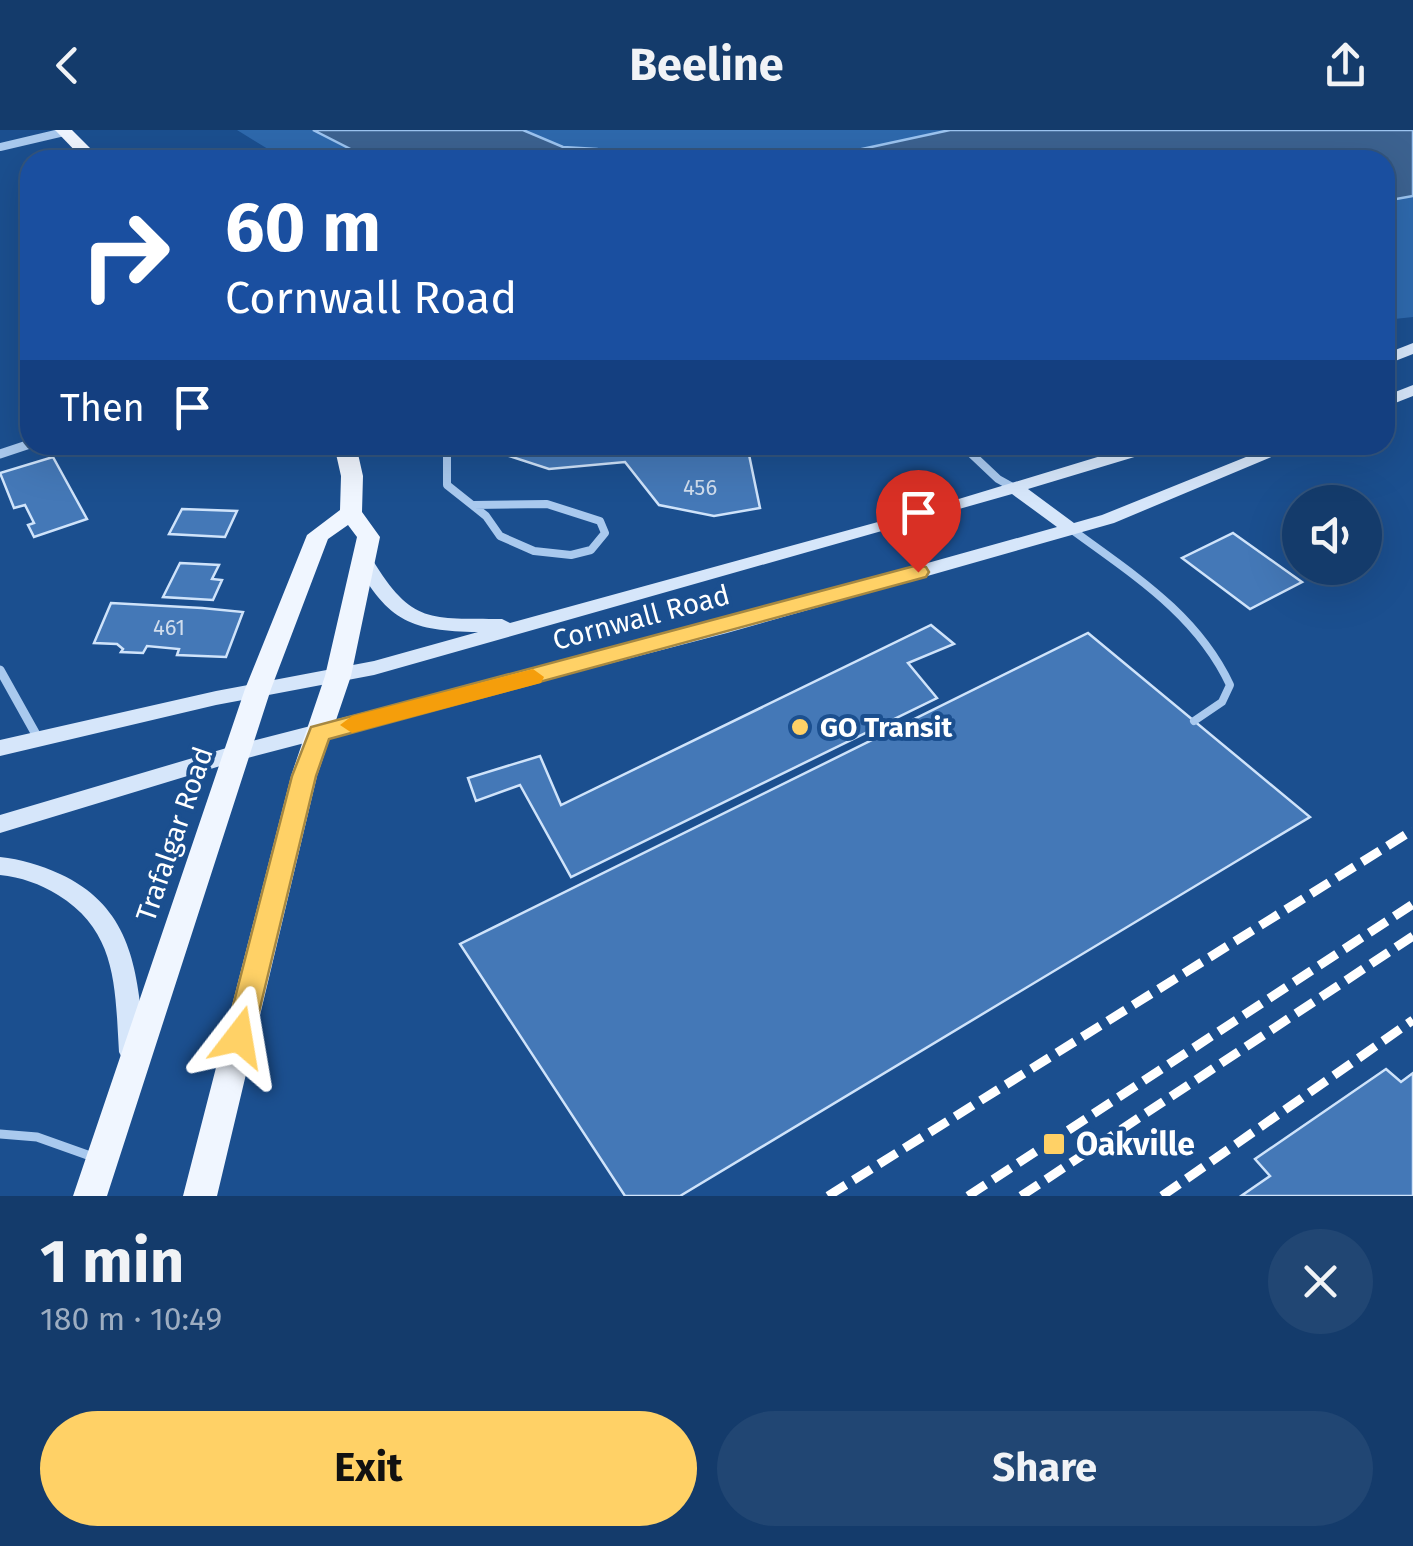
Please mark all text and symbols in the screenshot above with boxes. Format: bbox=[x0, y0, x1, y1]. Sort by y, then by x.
icon: back bbox=[40, 38, 95, 93]
text: Beeline bbox=[629, 38, 784, 92]
icon: share bbox=[1318, 38, 1373, 93]
text: 60 m bbox=[225, 186, 381, 270]
icon: right bbox=[60, 190, 190, 320]
text: Cornwall Road bbox=[225, 271, 517, 325]
icon: arrive bbox=[165, 380, 220, 435]
text: Then bbox=[60, 385, 145, 431]
pin bbox=[876, 470, 961, 573]
house number: 456 bbox=[683, 474, 717, 501]
icon: arrive bbox=[891, 485, 946, 540]
map controls bbox=[1282, 485, 1382, 585]
button: sound bbox=[1282, 485, 1382, 585]
street label: Cornwall Road bbox=[549, 578, 733, 657]
house number: 461 bbox=[153, 614, 185, 641]
place label: GO Transit bbox=[820, 711, 953, 744]
marker: GO Transit bbox=[789, 716, 811, 738]
street label: Trafalgar Road bbox=[129, 742, 220, 926]
position arrow bbox=[187, 985, 291, 1089]
place label: Oakville bbox=[1076, 1125, 1195, 1163]
marker: Oakville bbox=[1041, 1131, 1067, 1157]
text: 1 min bbox=[40, 1226, 184, 1298]
button: close bbox=[1268, 1229, 1373, 1334]
text: 180 m · 10:49 bbox=[40, 1300, 222, 1338]
button: Exit bbox=[40, 1411, 697, 1526]
button: Share bbox=[717, 1411, 1373, 1526]

